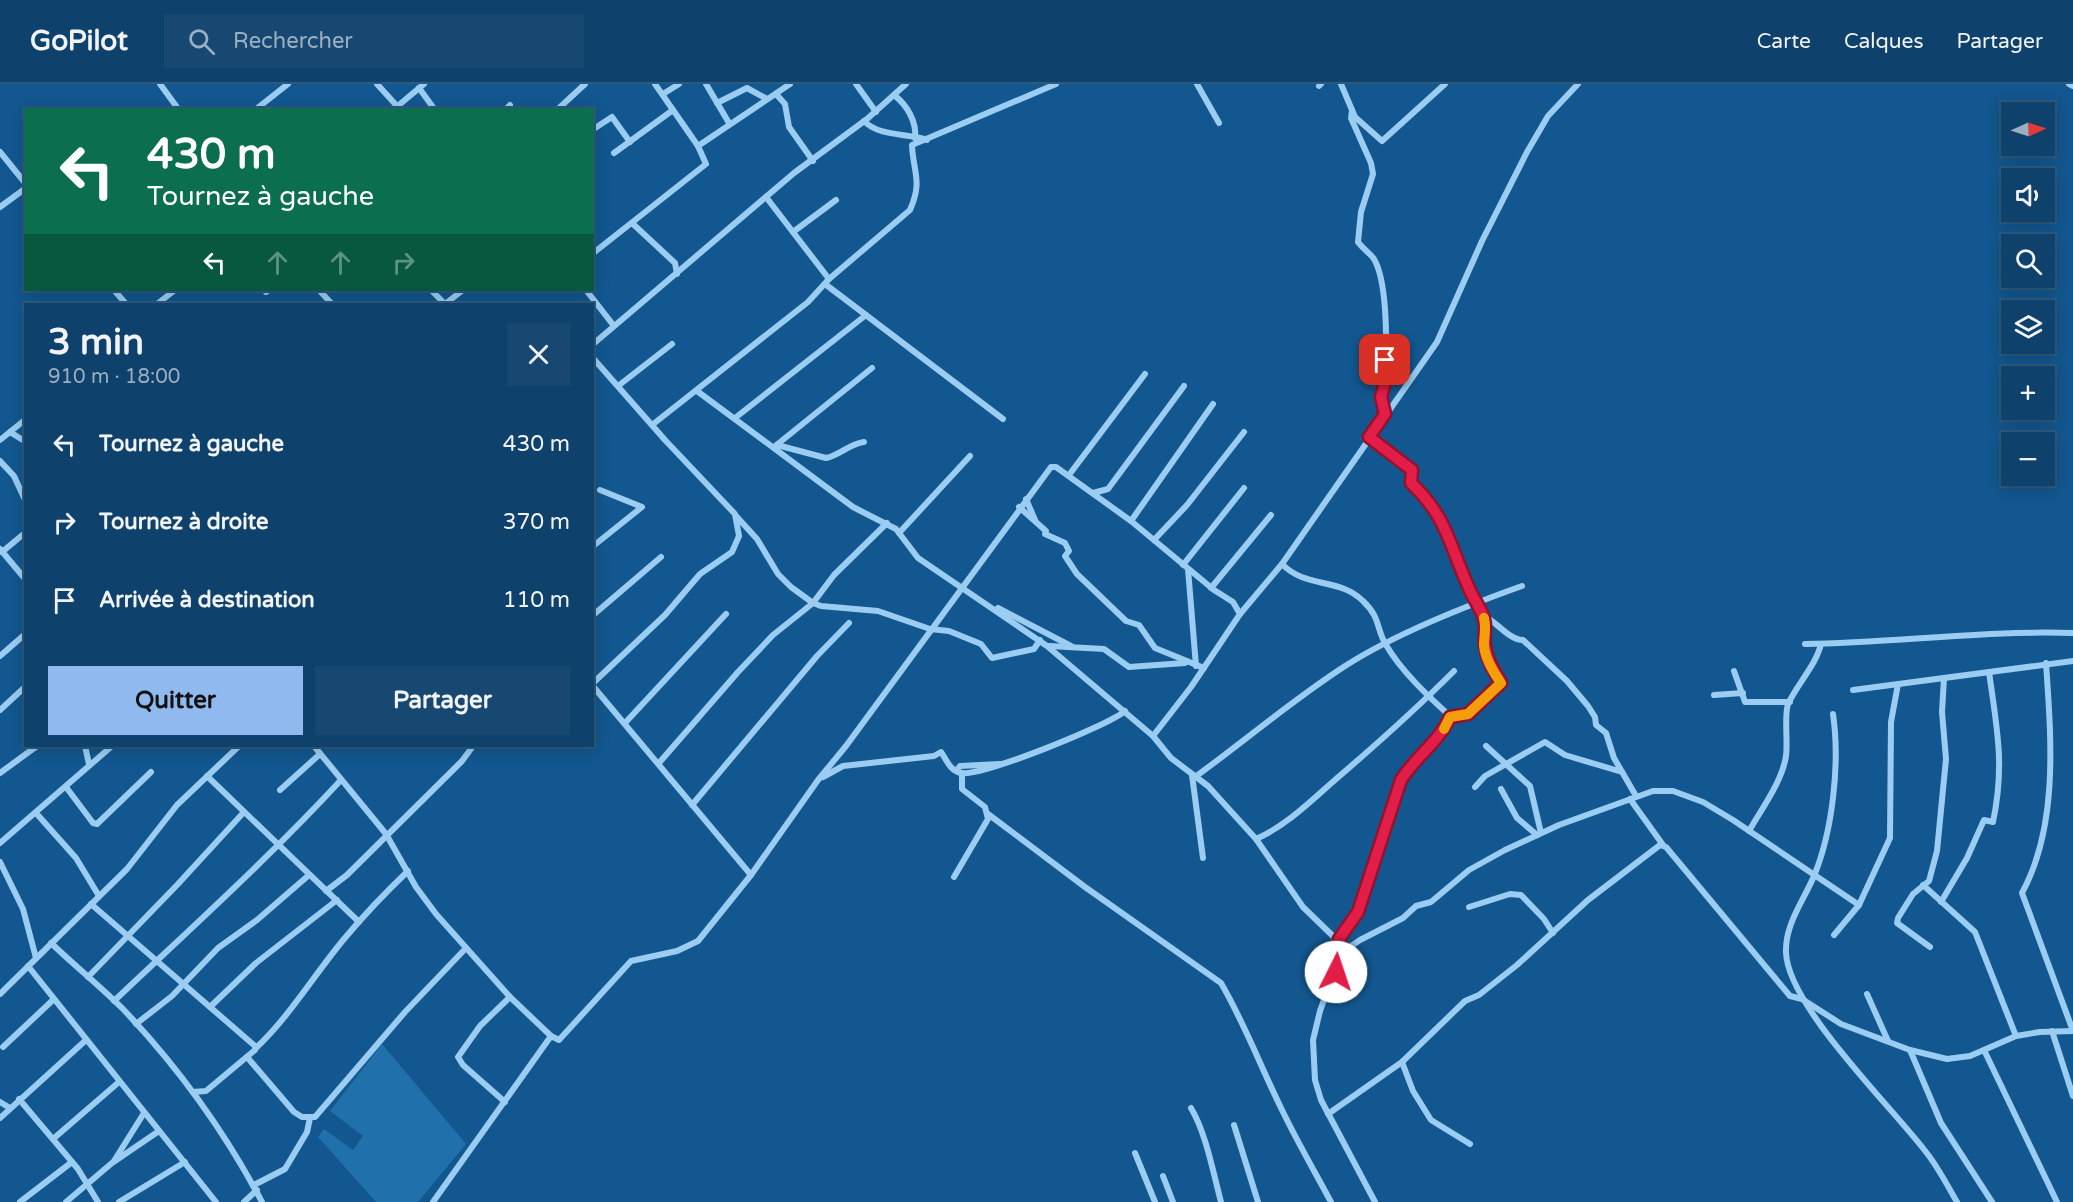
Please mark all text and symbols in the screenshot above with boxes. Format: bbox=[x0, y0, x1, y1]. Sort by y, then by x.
search box bbox=[164, 14, 584, 68]
text: GoPilot bbox=[30, 24, 128, 58]
icon: search bbox=[185, 25, 218, 58]
text: Rechercher bbox=[233, 28, 353, 54]
text: Carte bbox=[1757, 29, 1811, 54]
text: Calques bbox=[1844, 29, 1924, 54]
text: Partager bbox=[1957, 29, 2043, 54]
north arrow bbox=[2001, 102, 2055, 156]
map controls bbox=[2001, 102, 2055, 486]
text: 430 m bbox=[147, 129, 276, 180]
icon: left bbox=[48, 132, 126, 210]
button: sound bbox=[2001, 168, 2055, 222]
text: Tournez à gauche bbox=[147, 180, 374, 213]
button: search bbox=[2001, 234, 2055, 288]
icon: left bbox=[198, 246, 231, 279]
icon: ahead bbox=[261, 246, 294, 279]
icon: ahead bbox=[324, 246, 357, 279]
icon: right bbox=[387, 246, 420, 279]
button: layers bbox=[2001, 300, 2055, 354]
text: 3 min bbox=[48, 321, 144, 364]
button: close bbox=[507, 323, 570, 386]
pin bbox=[1359, 334, 1410, 385]
icon: arrive bbox=[1368, 343, 1401, 376]
text: 910 m · 18:00 bbox=[48, 365, 180, 389]
button: + bbox=[2001, 366, 2055, 420]
icon: left bbox=[48, 428, 81, 461]
text: Tournez à gauche bbox=[99, 431, 284, 457]
text: 430 m bbox=[503, 431, 570, 457]
button: − bbox=[2001, 432, 2055, 486]
icon: right bbox=[48, 506, 81, 539]
text: Tournez à droite bbox=[99, 509, 268, 535]
text: 370 m bbox=[503, 509, 570, 535]
icon: arrive bbox=[48, 584, 81, 617]
text: Arrivée à destination bbox=[99, 587, 315, 613]
text: 110 m bbox=[503, 587, 570, 613]
button: Quitter bbox=[48, 666, 303, 735]
button: Partager bbox=[315, 666, 570, 735]
position arrow bbox=[1304, 940, 1368, 1004]

